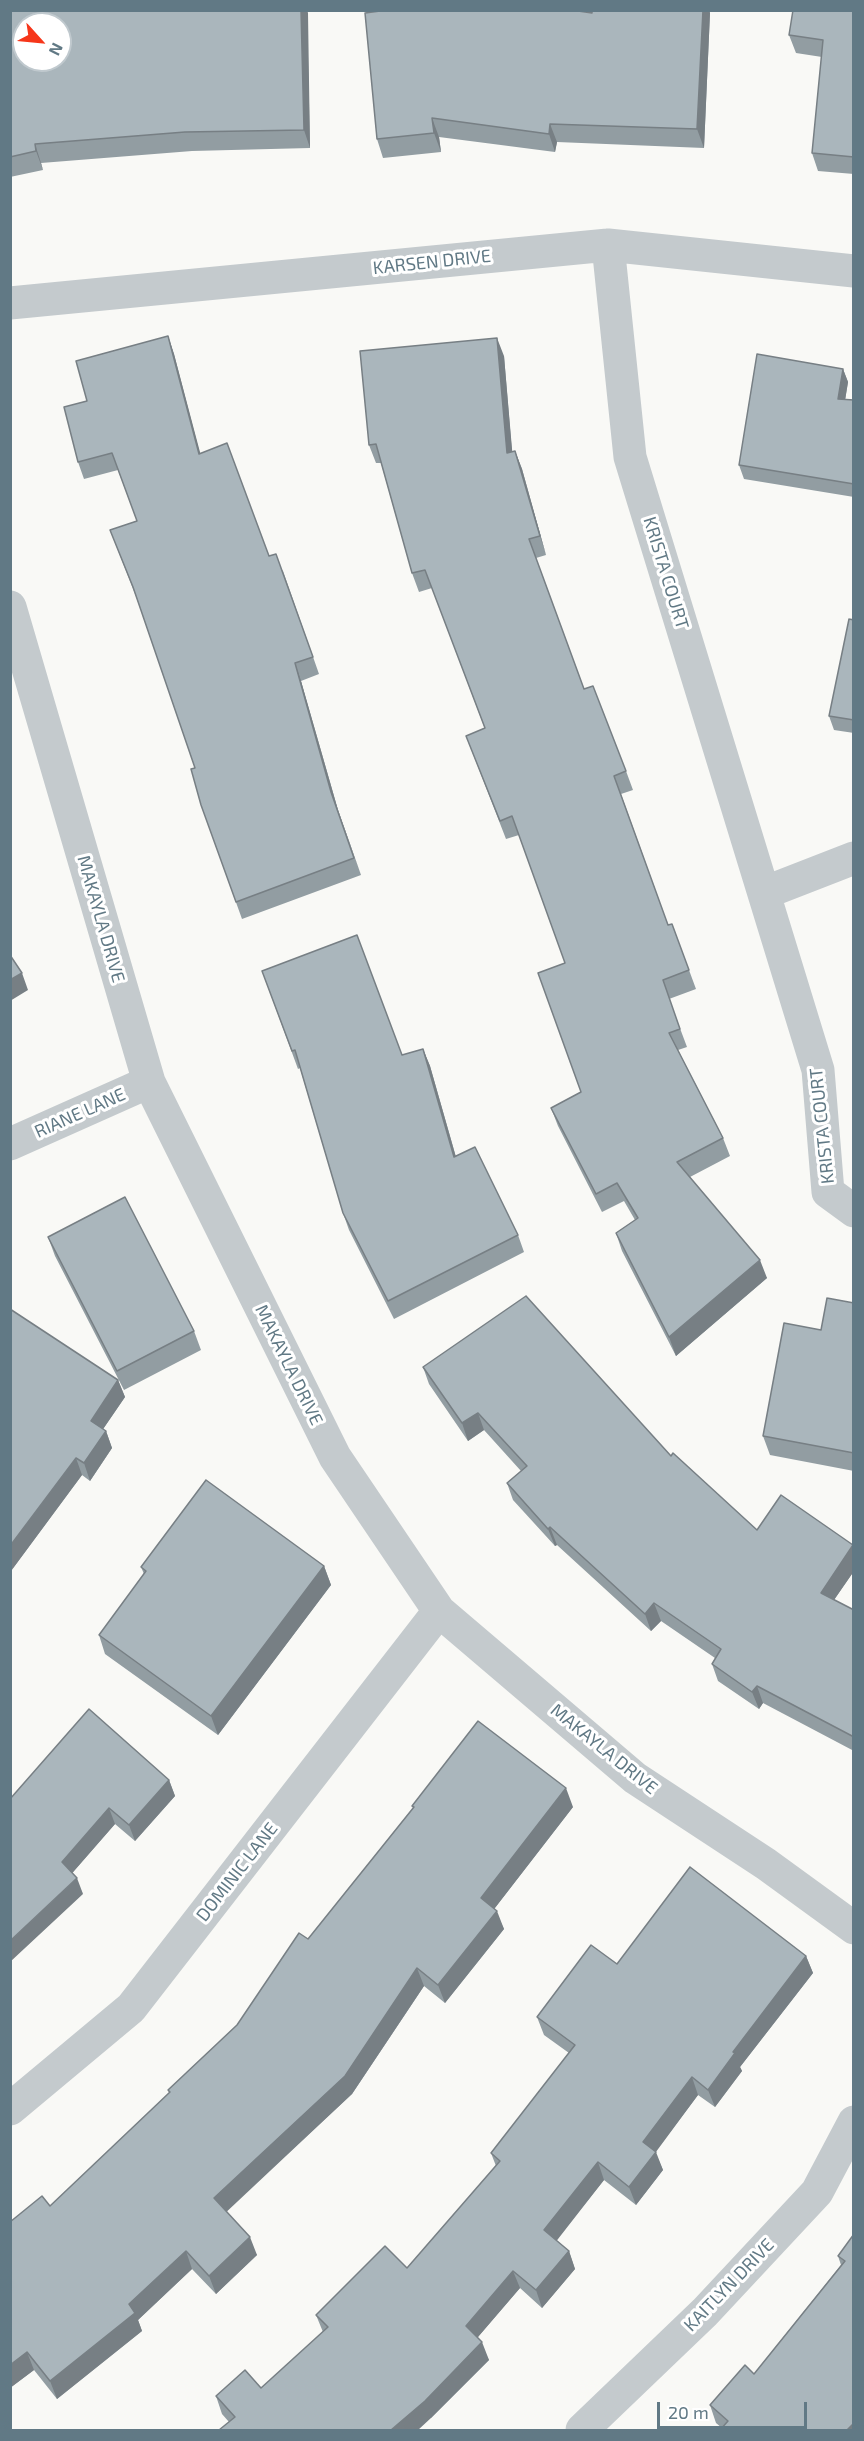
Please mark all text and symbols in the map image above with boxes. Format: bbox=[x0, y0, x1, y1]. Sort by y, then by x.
north arrow bbox=[12, 12, 72, 72]
text: N bbox=[46, 40, 68, 59]
street label: KARSEN DRIVE bbox=[372, 245, 492, 279]
street label: KRISTA COURT bbox=[639, 514, 693, 632]
street label: MAKAYLA DRIVE bbox=[73, 853, 129, 985]
street label: KRISTA COURT bbox=[805, 1067, 839, 1185]
street label: RIANE LANE bbox=[31, 1083, 129, 1143]
street label: MAKAYLA DRIVE bbox=[250, 1301, 328, 1429]
street label: MAKAYLA DRIVE bbox=[546, 1699, 662, 1799]
street label: DOMINIC LANE bbox=[192, 1818, 282, 1926]
street label: KAITLYN DRIVE bbox=[679, 2234, 779, 2336]
scale bar bbox=[660, 2390, 810, 2428]
text: 20 m bbox=[668, 2401, 709, 2423]

